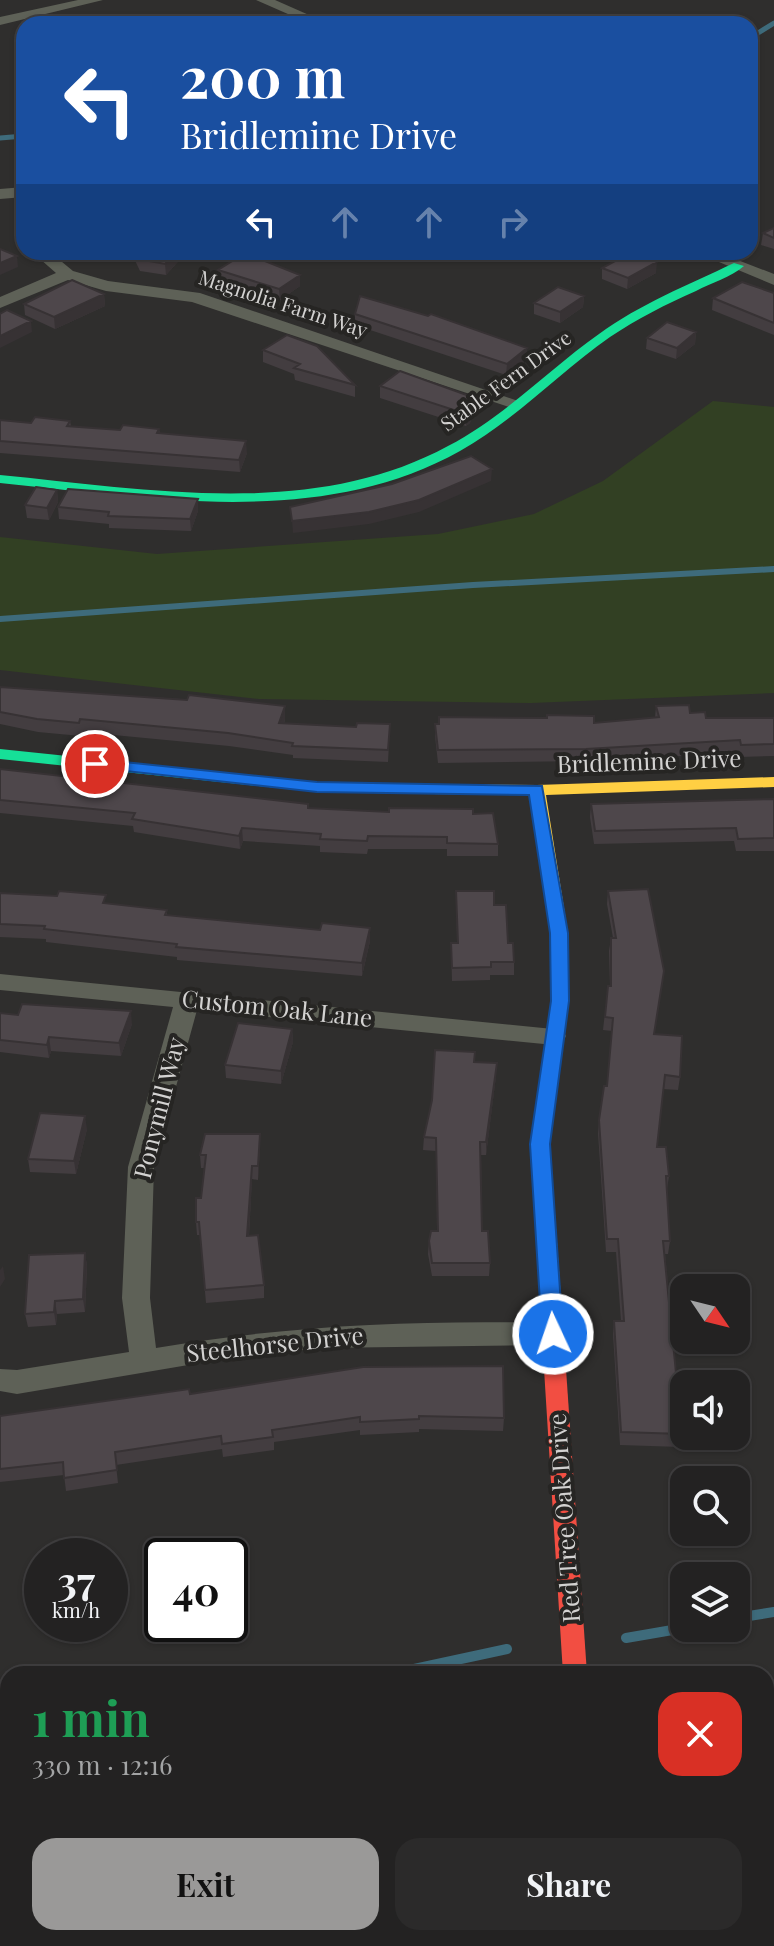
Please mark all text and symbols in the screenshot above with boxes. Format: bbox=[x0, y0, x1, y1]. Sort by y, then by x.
text: 200 m bbox=[180, 38, 345, 113]
icon: left bbox=[48, 48, 152, 152]
text: Bridlemine Drive bbox=[180, 110, 457, 158]
icon: left bbox=[239, 200, 283, 244]
icon: ahead bbox=[323, 200, 367, 244]
icon: ahead bbox=[407, 200, 451, 244]
icon: right bbox=[491, 200, 535, 244]
street label: Magnolia Farm Way bbox=[196, 263, 371, 343]
street label: Stable Fern Drive bbox=[434, 323, 576, 436]
pin bbox=[61, 730, 129, 798]
street label: Bridlemine Drive bbox=[556, 741, 742, 779]
icon: arrive bbox=[73, 742, 117, 786]
street label: Custom Oak Lane bbox=[180, 981, 374, 1033]
street label: Ponymill Way bbox=[125, 1033, 191, 1182]
north arrow bbox=[670, 1274, 750, 1354]
map controls bbox=[670, 1274, 750, 1642]
position arrow bbox=[511, 1292, 595, 1376]
street label: Steelhorse Drive bbox=[185, 1318, 365, 1368]
button: sound bbox=[670, 1370, 750, 1450]
street label: Red Tree Oak Drive bbox=[540, 1412, 586, 1624]
button: search bbox=[670, 1466, 750, 1546]
speed limit sign: 40 bbox=[144, 1538, 248, 1642]
text: 37 bbox=[57, 1553, 95, 1606]
button: layers bbox=[670, 1562, 750, 1642]
text: km/h bbox=[52, 1596, 100, 1623]
text: 1 min bbox=[32, 1685, 150, 1749]
button: close bbox=[658, 1692, 742, 1776]
text: 330 m · 12:16 bbox=[32, 1747, 172, 1782]
button: Exit bbox=[32, 1838, 379, 1930]
button: Share bbox=[395, 1838, 742, 1930]

